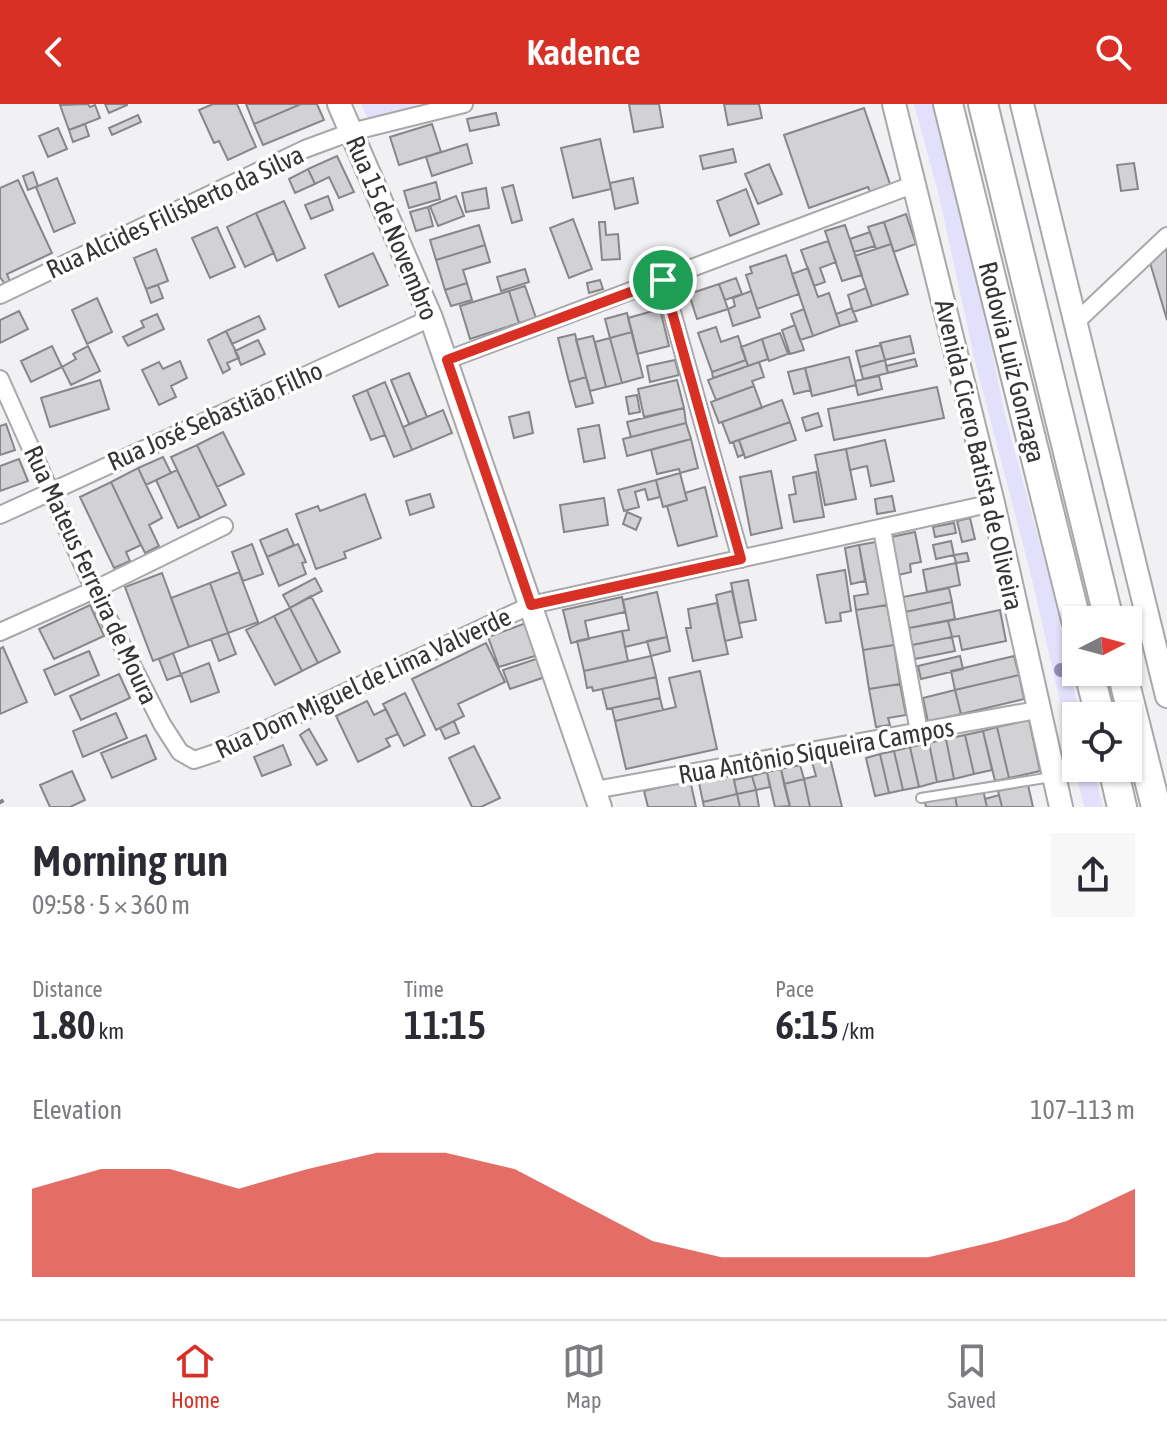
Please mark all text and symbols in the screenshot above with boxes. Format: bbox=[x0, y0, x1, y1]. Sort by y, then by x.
icon: back bbox=[32, 30, 76, 74]
icon: search bbox=[1091, 30, 1135, 74]
text: Kadence bbox=[526, 31, 641, 73]
street label: Rua 15 de Novembro bbox=[340, 131, 444, 325]
street label: Rua Alcides Filisberto da Silva bbox=[42, 139, 308, 285]
pin bbox=[629, 246, 697, 314]
icon: arrive bbox=[641, 258, 685, 302]
street label: Rodovia Luiz Gonzaga bbox=[973, 258, 1051, 466]
street label: Avenida Cicero Batista de Oliveira bbox=[929, 297, 1029, 613]
street label: Rua José Sebastião Filho bbox=[103, 355, 327, 477]
street label: Rua Mateus Ferreira de Moura bbox=[18, 441, 164, 709]
street label: Rua Dom Miguel de Lima Valverde bbox=[211, 601, 515, 765]
north arrow bbox=[1062, 606, 1142, 686]
map controls bbox=[1062, 606, 1142, 782]
button: locate bbox=[1062, 702, 1142, 782]
street label: Rua Antônio Siqueira Campos bbox=[676, 712, 956, 790]
button: share bbox=[1051, 833, 1135, 917]
text: Morning run bbox=[32, 835, 228, 885]
text: 09:58 · 5 × 360 m bbox=[32, 890, 190, 920]
text: Distance bbox=[32, 976, 103, 1002]
text: Time bbox=[404, 976, 444, 1002]
text: Pace bbox=[775, 976, 814, 1002]
text: 1.80 bbox=[32, 1002, 96, 1047]
text: 11:15 bbox=[404, 1002, 486, 1047]
text: 6:15 bbox=[775, 1002, 839, 1047]
text: km bbox=[96, 1018, 124, 1044]
text: /km bbox=[839, 1018, 875, 1044]
text: Elevation bbox=[32, 1095, 122, 1125]
text: 107–113 m bbox=[1030, 1095, 1135, 1125]
tab: Home bbox=[171, 1339, 220, 1413]
tab: Map bbox=[562, 1339, 606, 1413]
tab: Saved bbox=[947, 1339, 996, 1413]

